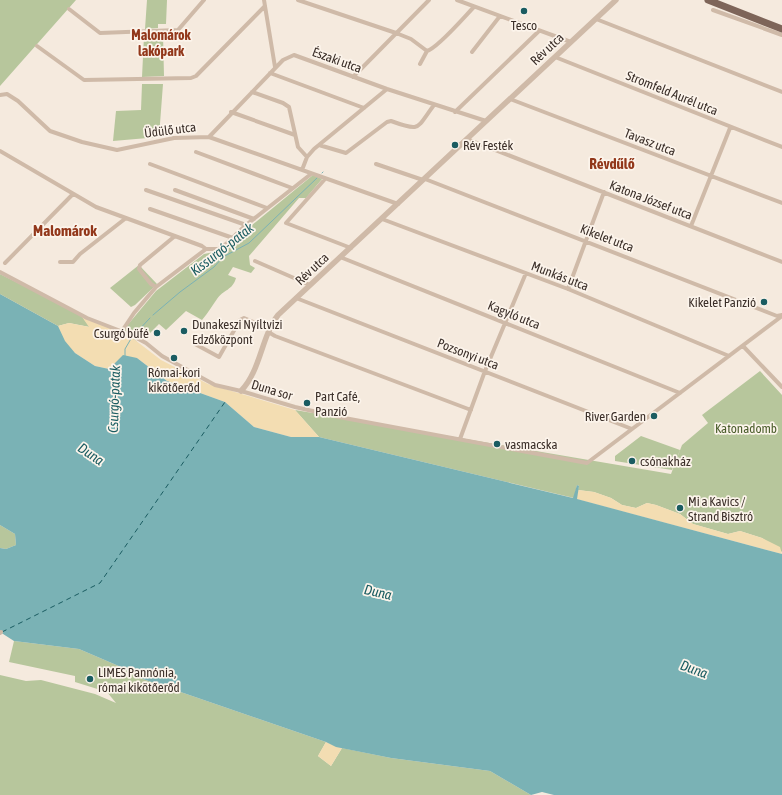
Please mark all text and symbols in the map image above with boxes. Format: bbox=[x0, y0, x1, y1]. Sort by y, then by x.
marker: Tesco bbox=[519, 6, 529, 16]
place label: Tesco bbox=[511, 18, 537, 33]
district label: Malomárok lakópark bbox=[131, 27, 192, 59]
street label: Rév utca bbox=[527, 30, 567, 68]
street label: Északi utca bbox=[310, 44, 364, 76]
street label: Stromfeld Aurél utca bbox=[624, 68, 720, 118]
street label: Üdülő utca bbox=[143, 119, 197, 141]
street label: Tavasz utca bbox=[622, 125, 678, 159]
place label: Rév Festék bbox=[463, 138, 513, 153]
marker: Rév Festék bbox=[450, 140, 460, 150]
district label: Révdűlő bbox=[589, 155, 635, 172]
street label: Katona József utca bbox=[607, 177, 695, 223]
water label: Kissurgó-patak bbox=[187, 219, 257, 279]
street label: Kikelet utca bbox=[578, 221, 636, 255]
district label: Malomárok bbox=[33, 222, 97, 239]
street label: Rév utca bbox=[292, 250, 332, 288]
street label: Munkás utca bbox=[529, 258, 591, 294]
place label: Kikelet Panzió bbox=[688, 295, 756, 310]
marker: Kikelet Panzió bbox=[759, 297, 769, 307]
street label: Kagyló utca bbox=[486, 298, 542, 332]
place label: Dunakeszi Nyíltvizi Edzőközpont bbox=[192, 317, 283, 347]
place label: Csurgó büfé bbox=[94, 326, 149, 341]
marker: Dunakeszi Nyíltvizi Edzőközpont bbox=[179, 326, 189, 336]
marker: Csurgó büfé bbox=[152, 328, 162, 338]
street label: Pozsonyi utca bbox=[435, 335, 501, 373]
marker: Római-kori kikötőerőd bbox=[169, 353, 179, 363]
water label: Csurgó-patak bbox=[105, 364, 123, 433]
place label: Római-kori kikötőerőd bbox=[148, 365, 200, 395]
street label: Duna sor bbox=[250, 377, 295, 403]
place label: Part Café, Panzió bbox=[315, 389, 360, 419]
marker: Part Café, Panzió bbox=[302, 398, 312, 408]
place label: River Garden bbox=[585, 409, 646, 424]
marker: River Garden bbox=[649, 411, 659, 421]
park label: Katonadomb bbox=[715, 421, 777, 436]
place label: vasmacska bbox=[505, 437, 557, 452]
marker: vasmacska bbox=[492, 439, 502, 449]
water label: Duna bbox=[75, 440, 107, 469]
place label: csónakház bbox=[640, 454, 691, 469]
marker: csónakház bbox=[627, 456, 637, 466]
place label: Mi a Kavics / Strand Bisztró bbox=[688, 494, 753, 524]
marker: Mi a Kavics / Strand Bisztró bbox=[675, 503, 685, 513]
water label: Duna bbox=[363, 581, 394, 603]
water label: Duna bbox=[678, 657, 710, 681]
place label: LIMES Pannónia, római kikötőerőd bbox=[98, 665, 180, 695]
marker: LIMES Pannónia, római kikötőerőd bbox=[85, 674, 95, 684]

